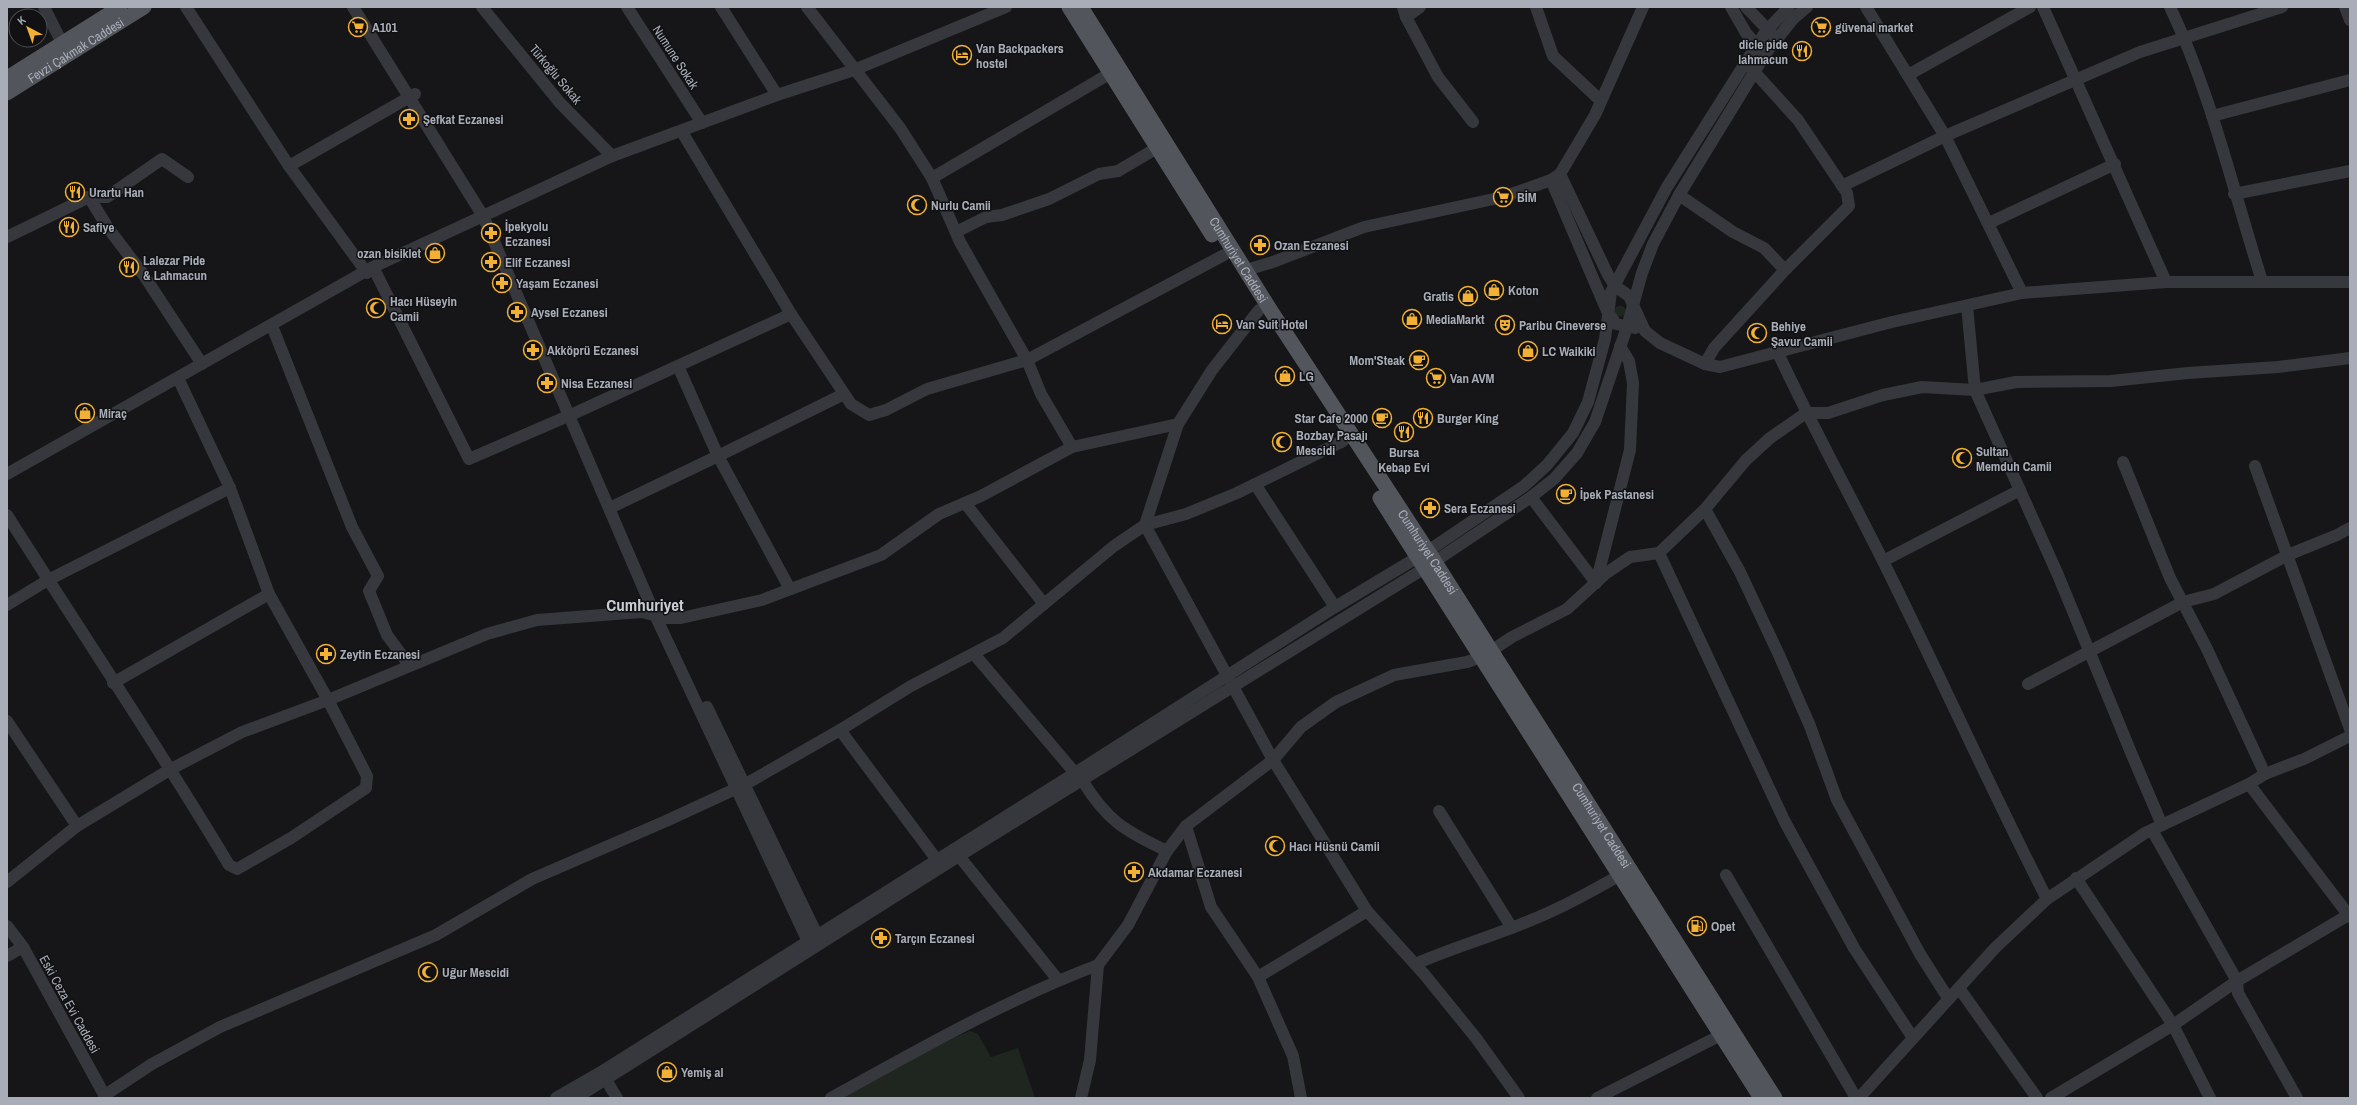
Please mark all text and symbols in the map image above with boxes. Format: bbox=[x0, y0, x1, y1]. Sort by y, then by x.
north arrow bbox=[8, 8, 48, 48]
text: K bbox=[14, 13, 29, 28]
street label: Fevzi Çakmak Caddesi bbox=[25, 14, 127, 87]
supermarket icon: A101 bbox=[347, 16, 369, 38]
supermarket icon: güvenal market bbox=[1810, 16, 1832, 38]
place label: A101 bbox=[372, 19, 398, 36]
place label: güvenal market bbox=[1835, 19, 1914, 36]
street label: Numune Sokak bbox=[649, 22, 703, 93]
place label: dicle pide lahmacun bbox=[1738, 36, 1788, 68]
place label: Van Backpackers hostel bbox=[976, 40, 1064, 72]
restaurant icon: dicle pide lahmacun bbox=[1791, 40, 1813, 62]
street label: Türkoğlu Sokak bbox=[526, 41, 586, 108]
hotel icon: Van Backpackers hostel bbox=[951, 44, 973, 66]
pharmacy icon: Şefkat Eczanesi bbox=[398, 108, 420, 130]
place label: Şefkat Eczanesi bbox=[423, 111, 504, 128]
restaurant icon: Urartu Han bbox=[64, 181, 86, 203]
place label: Urartu Han bbox=[89, 184, 144, 201]
supermarket icon: BİM bbox=[1492, 186, 1514, 208]
place label: BİM bbox=[1517, 189, 1537, 206]
mosque icon: Nurlu Camii bbox=[906, 194, 928, 216]
place label: Nurlu Camii bbox=[931, 197, 991, 214]
street label: Cumhuriyet Caddesi bbox=[1205, 214, 1272, 306]
restaurant icon: Safiye bbox=[58, 216, 80, 238]
place label: İpekyolu Eczanesi bbox=[505, 218, 551, 250]
place label: Safiye bbox=[83, 219, 114, 236]
pharmacy icon: İpekyolu Eczanesi bbox=[480, 222, 502, 244]
pharmacy icon: Ozan Eczanesi bbox=[1249, 234, 1271, 256]
place label: Ozan Eczanesi bbox=[1274, 237, 1349, 254]
shop icon: ozan bisiklet bbox=[424, 242, 446, 264]
place label: ozan bisiklet bbox=[357, 245, 421, 262]
pharmacy icon: Elif Eczanesi bbox=[480, 251, 502, 273]
place label: Lalezar Pide & Lahmacun bbox=[143, 252, 207, 284]
place label: Elif Eczanesi bbox=[505, 254, 570, 271]
restaurant icon: Lalezar Pide & Lahmacun bbox=[118, 256, 140, 278]
pharmacy icon: Yaşam Eczanesi bbox=[491, 272, 513, 294]
place label: Yaşam Eczanesi bbox=[516, 275, 598, 292]
shop icon: Koton bbox=[1483, 279, 1505, 301]
place label: Koton bbox=[1508, 282, 1539, 299]
shop icon: Gratis bbox=[1457, 285, 1479, 307]
place label: Gratis bbox=[1423, 288, 1454, 305]
place label: Hacı Hüseyin Camii bbox=[390, 293, 457, 325]
mosque icon: Hacı Hüseyin Camii bbox=[365, 297, 387, 319]
pharmacy icon: Aysel Eczanesi bbox=[506, 301, 528, 323]
place label: Aysel Eczanesi bbox=[531, 304, 608, 321]
shop icon: MediaMarkt bbox=[1401, 308, 1423, 330]
place label: MediaMarkt bbox=[1426, 311, 1485, 328]
hotel icon: Van Suit Hotel bbox=[1211, 313, 1233, 335]
theatre icon: Paribu Cineverse bbox=[1494, 314, 1516, 336]
place label: Van Suit Hotel bbox=[1236, 316, 1308, 333]
place label: Paribu Cineverse bbox=[1519, 317, 1606, 334]
place label: Behiye Şavur Camii bbox=[1771, 318, 1833, 350]
mosque icon: Behiye Şavur Camii bbox=[1746, 322, 1768, 344]
pharmacy icon: Akköprü Eczanesi bbox=[522, 339, 544, 361]
shop icon: LC Waikiki bbox=[1517, 340, 1539, 362]
place label: Akköprü Eczanesi bbox=[547, 342, 639, 359]
place label: LC Waikiki bbox=[1542, 343, 1596, 360]
cafe icon: Mom'Steak bbox=[1408, 349, 1430, 371]
place label: Mom'Steak bbox=[1349, 352, 1405, 369]
shop icon: LG bbox=[1274, 365, 1296, 387]
supermarket icon: Van AVM bbox=[1425, 367, 1447, 389]
place label: LG bbox=[1299, 368, 1314, 385]
place label: Van AVM bbox=[1450, 370, 1495, 387]
pharmacy icon: Nisa Eczanesi bbox=[536, 372, 558, 394]
place label: Nisa Eczanesi bbox=[561, 375, 632, 392]
shop icon: Miraç bbox=[74, 402, 96, 424]
place label: Miraç bbox=[99, 405, 127, 422]
cafe icon: Star Cafe 2000 bbox=[1371, 407, 1393, 429]
restaurant icon: Burger King bbox=[1412, 407, 1434, 429]
place label: Star Cafe 2000 bbox=[1295, 410, 1368, 427]
place label: Burger King bbox=[1437, 410, 1499, 427]
restaurant icon: Bursa Kebap Evi bbox=[1393, 421, 1415, 443]
place label: Bozbay Pasajı Mescidi bbox=[1296, 427, 1368, 459]
mosque icon: Bozbay Pasajı Mescidi bbox=[1271, 431, 1293, 453]
place label: Sultan Memduh Camii bbox=[1976, 443, 2052, 475]
place label: Bursa Kebap Evi bbox=[1378, 444, 1430, 476]
mosque icon: Sultan Memduh Camii bbox=[1951, 447, 1973, 469]
cafe icon: İpek Pastanesi bbox=[1555, 483, 1577, 505]
place label: İpek Pastanesi bbox=[1580, 486, 1654, 503]
pharmacy icon: Sera Eczanesi bbox=[1419, 497, 1441, 519]
place label: Sera Eczanesi bbox=[1444, 500, 1516, 517]
street label: Cumhuriyet Caddesi bbox=[1394, 506, 1461, 598]
district label: Cumhuriyet bbox=[606, 593, 684, 616]
pharmacy icon: Zeytin Eczanesi bbox=[315, 643, 337, 665]
place label: Zeytin Eczanesi bbox=[340, 646, 420, 663]
street label: Cumhuriyet Caddesi bbox=[1568, 780, 1635, 871]
mosque icon: Hacı Hüsnü Camii bbox=[1264, 835, 1286, 857]
place label: Hacı Hüsnü Camii bbox=[1289, 838, 1380, 855]
pharmacy icon: Akdamar Eczanesi bbox=[1123, 861, 1145, 883]
place label: Akdamar Eczanesi bbox=[1148, 864, 1242, 881]
fuel station icon: Opet bbox=[1686, 915, 1708, 937]
place label: Opet bbox=[1711, 918, 1736, 935]
pharmacy icon: Tarçın Eczanesi bbox=[870, 927, 892, 949]
place label: Tarçın Eczanesi bbox=[895, 930, 975, 947]
street label: Eski Ceza Evi Caddesi bbox=[36, 952, 104, 1056]
mosque icon: Uğur Mescidi bbox=[417, 961, 439, 983]
place label: Uğur Mescidi bbox=[442, 964, 509, 981]
shop icon: Yemiş al bbox=[656, 1061, 678, 1083]
place label: Yemiş al bbox=[681, 1064, 724, 1081]

